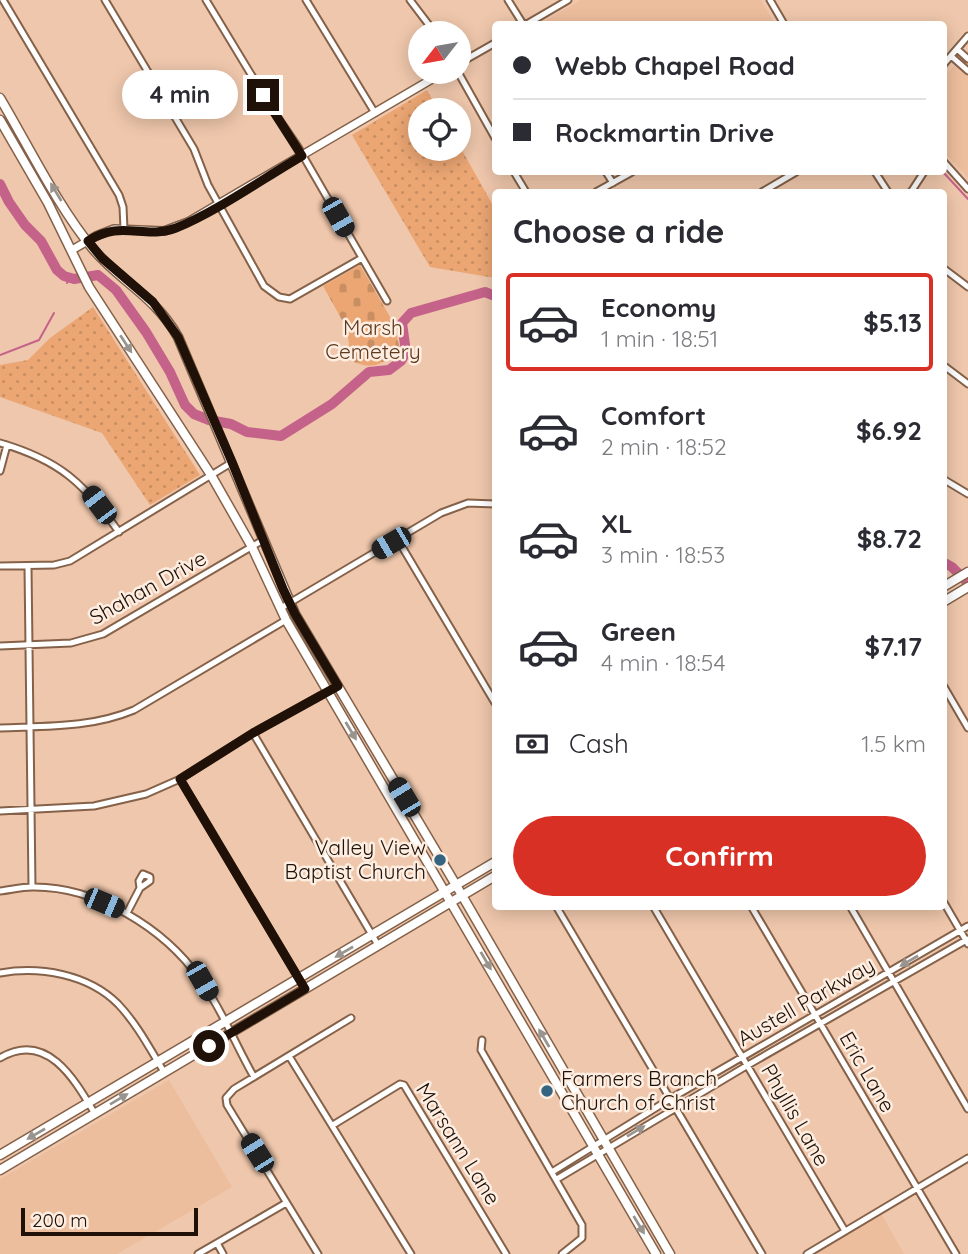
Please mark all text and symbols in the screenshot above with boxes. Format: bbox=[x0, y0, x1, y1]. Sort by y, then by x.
north arrow bbox=[408, 21, 471, 84]
map controls bbox=[408, 21, 471, 161]
text: Webb Chapel Road bbox=[555, 49, 795, 82]
callout: 4 min bbox=[123, 70, 238, 119]
route end bbox=[247, 79, 279, 111]
text: 4 min bbox=[150, 80, 210, 109]
button: locate bbox=[408, 98, 471, 161]
text: Rockmartin Drive bbox=[555, 116, 774, 149]
one-way arrow bbox=[49, 182, 62, 201]
car bbox=[319, 194, 358, 240]
text: Choose a ride bbox=[513, 211, 725, 251]
icon: car bbox=[517, 291, 580, 354]
text: Economy bbox=[601, 291, 716, 324]
text: $5.13 bbox=[863, 306, 922, 339]
park label: Marsh Cemetery bbox=[325, 314, 421, 364]
text: 1 min · 18:51 bbox=[601, 324, 718, 353]
one-way arrow bbox=[119, 334, 132, 354]
icon: car bbox=[517, 399, 580, 462]
text: Comfort bbox=[601, 399, 706, 432]
text: $6.92 bbox=[856, 414, 922, 447]
text: 2 min · 18:52 bbox=[601, 432, 727, 461]
car bbox=[78, 482, 121, 528]
icon: car bbox=[517, 507, 580, 570]
text: XL bbox=[601, 507, 633, 540]
text: $8.72 bbox=[857, 522, 922, 555]
car bbox=[368, 523, 415, 563]
text: 3 min · 18:53 bbox=[601, 540, 725, 569]
street label: Shahan Drive bbox=[85, 544, 210, 630]
icon: car bbox=[517, 615, 580, 678]
text: Green bbox=[601, 615, 676, 648]
text: $7.17 bbox=[864, 630, 922, 663]
text: 4 min · 18:54 bbox=[601, 648, 726, 677]
one-way arrow bbox=[345, 721, 357, 740]
icon: cash bbox=[513, 725, 551, 763]
text: Cash bbox=[569, 727, 629, 760]
text: 1.5 km bbox=[861, 729, 926, 758]
car bbox=[385, 774, 424, 820]
button: Confirm bbox=[513, 816, 926, 896]
place label: Valley View Baptist Church bbox=[285, 834, 426, 884]
marker: Valley View Baptist Church bbox=[432, 852, 448, 868]
car bbox=[81, 885, 128, 921]
one-way arrow bbox=[335, 946, 354, 958]
street label: Austell Parkway bbox=[732, 951, 879, 1051]
one-way arrow bbox=[479, 952, 492, 971]
one-way arrow bbox=[899, 955, 919, 967]
car bbox=[183, 958, 222, 1004]
street label: Eric Lane bbox=[834, 1026, 901, 1117]
one-way arrow bbox=[538, 1029, 550, 1048]
route start bbox=[193, 1030, 225, 1062]
street label: Phyllis Lane bbox=[756, 1059, 836, 1170]
place label: Farmers Branch Church of Christ bbox=[561, 1065, 717, 1115]
street label: Marsann Lane bbox=[411, 1078, 507, 1209]
marker: Farmers Branch Church of Christ bbox=[539, 1083, 555, 1099]
one-way arrow bbox=[110, 1093, 129, 1106]
one-way arrow bbox=[626, 1125, 645, 1138]
one-way arrow bbox=[26, 1128, 45, 1140]
car bbox=[237, 1130, 278, 1176]
scale bar bbox=[21, 1205, 198, 1237]
text: 200 m bbox=[32, 1208, 88, 1232]
one-way arrow bbox=[633, 1215, 645, 1235]

